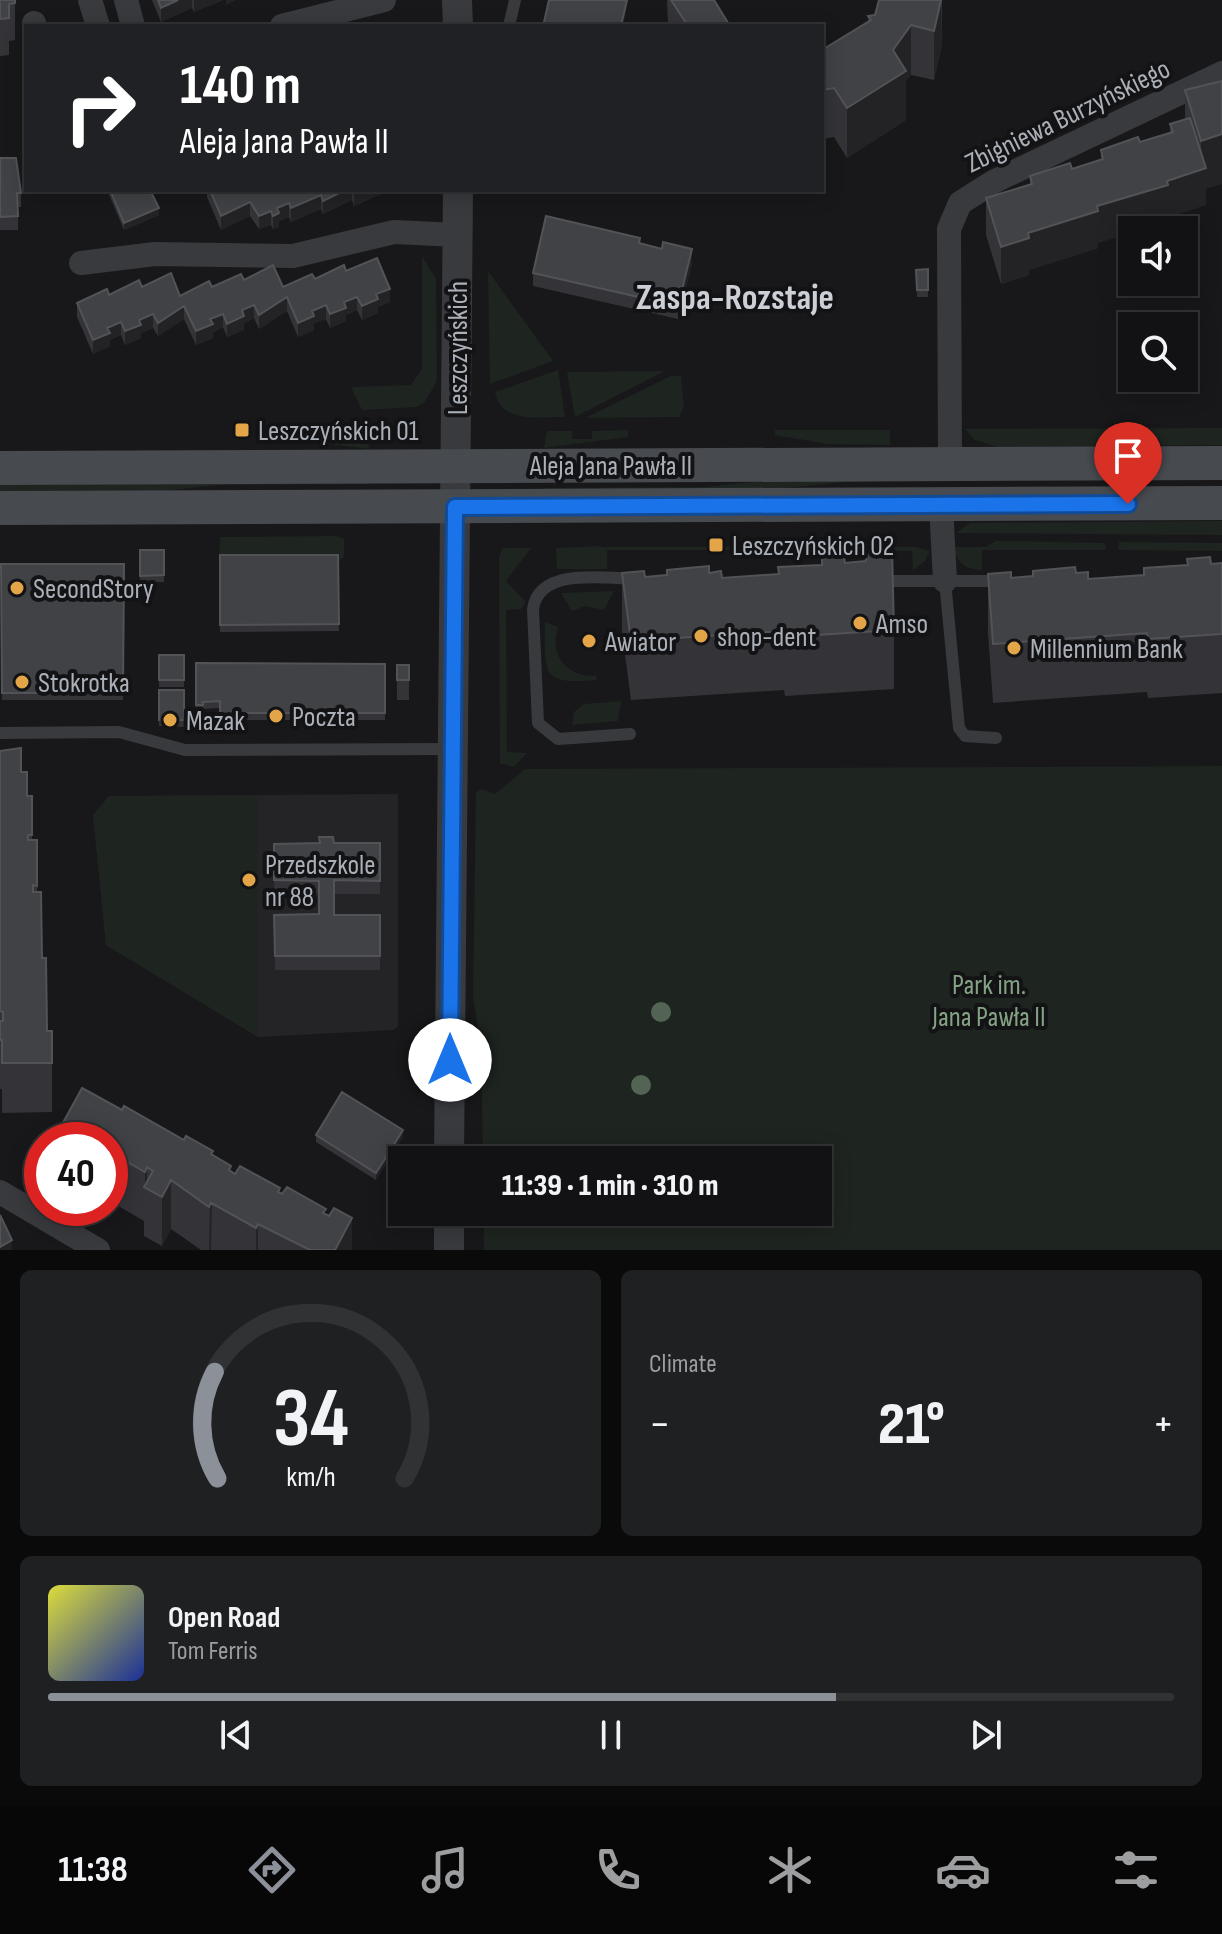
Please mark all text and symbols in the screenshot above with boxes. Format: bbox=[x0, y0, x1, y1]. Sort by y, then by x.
street label: Zbigniewa Burzyńskiego bbox=[960, 52, 1175, 180]
text: 140 m bbox=[180, 53, 301, 120]
icon: right bbox=[48, 56, 152, 160]
text: Aleja Jana Pawła II bbox=[180, 121, 389, 164]
map controls bbox=[1118, 216, 1198, 392]
button: sound bbox=[1118, 216, 1198, 296]
district label: Zaspa-Rozstaje bbox=[636, 277, 834, 320]
street label: Leszczyńskich bbox=[442, 281, 475, 415]
button: search bbox=[1118, 312, 1198, 392]
place label: Leszczyńskich 01 bbox=[258, 415, 419, 448]
marker: Leszczyńskich 01 bbox=[233, 421, 251, 439]
pin bbox=[1094, 422, 1162, 504]
icon: arrive bbox=[1106, 434, 1150, 478]
street label: Aleja Jana Pawła II bbox=[529, 450, 692, 483]
place label: Leszczyńskich 02 bbox=[732, 530, 894, 563]
marker: Leszczyńskich 02 bbox=[707, 536, 725, 554]
place label: SecondStory bbox=[33, 573, 154, 606]
marker: SecondStory bbox=[8, 579, 26, 597]
place label: Amso bbox=[875, 608, 928, 641]
marker: Amso bbox=[851, 614, 869, 632]
place label: shop-dent bbox=[717, 621, 816, 654]
place label: Awiator bbox=[604, 626, 676, 659]
marker: shop-dent bbox=[692, 627, 710, 645]
marker: Awiator bbox=[580, 632, 598, 650]
place label: Millennium Bank bbox=[1030, 633, 1183, 666]
marker: Millennium Bank bbox=[1005, 639, 1023, 657]
place label: Stokrotka bbox=[38, 667, 130, 700]
marker: Stokrotka bbox=[13, 673, 31, 691]
place label: Poczta bbox=[292, 701, 356, 734]
place label: Mazak bbox=[186, 705, 245, 738]
marker: Poczta bbox=[267, 707, 285, 725]
marker: Mazak bbox=[161, 711, 179, 729]
place label: Przedszkole nr 88 bbox=[265, 849, 376, 914]
marker: Przedszkole nr 88 bbox=[240, 871, 258, 889]
park label: Park im. Jana Pawła II bbox=[931, 969, 1046, 1034]
position arrow bbox=[408, 1018, 492, 1102]
speed limit sign: 40 bbox=[24, 1122, 128, 1226]
text: 11:39 · 1 min · 310 m bbox=[502, 1168, 718, 1204]
text: Climate bbox=[649, 1349, 717, 1380]
text: 34 bbox=[272, 1370, 349, 1470]
text: 21° bbox=[878, 1389, 945, 1461]
text: − bbox=[649, 1398, 671, 1451]
text: + bbox=[1152, 1398, 1174, 1451]
text: km/h bbox=[286, 1460, 335, 1495]
text: Open Road bbox=[168, 1600, 280, 1636]
text: Tom Ferris bbox=[168, 1636, 258, 1667]
icon: previous bbox=[214, 1713, 258, 1757]
icon: pause bbox=[589, 1713, 633, 1757]
icon: next bbox=[964, 1713, 1008, 1757]
icon: directions bbox=[244, 1842, 300, 1898]
icon: music bbox=[417, 1842, 473, 1898]
icon: phone bbox=[590, 1842, 646, 1898]
icon: climate bbox=[762, 1842, 818, 1898]
icon: car bbox=[935, 1842, 991, 1898]
icon: filters bbox=[1108, 1842, 1164, 1898]
text: 11:38 bbox=[58, 1849, 128, 1892]

